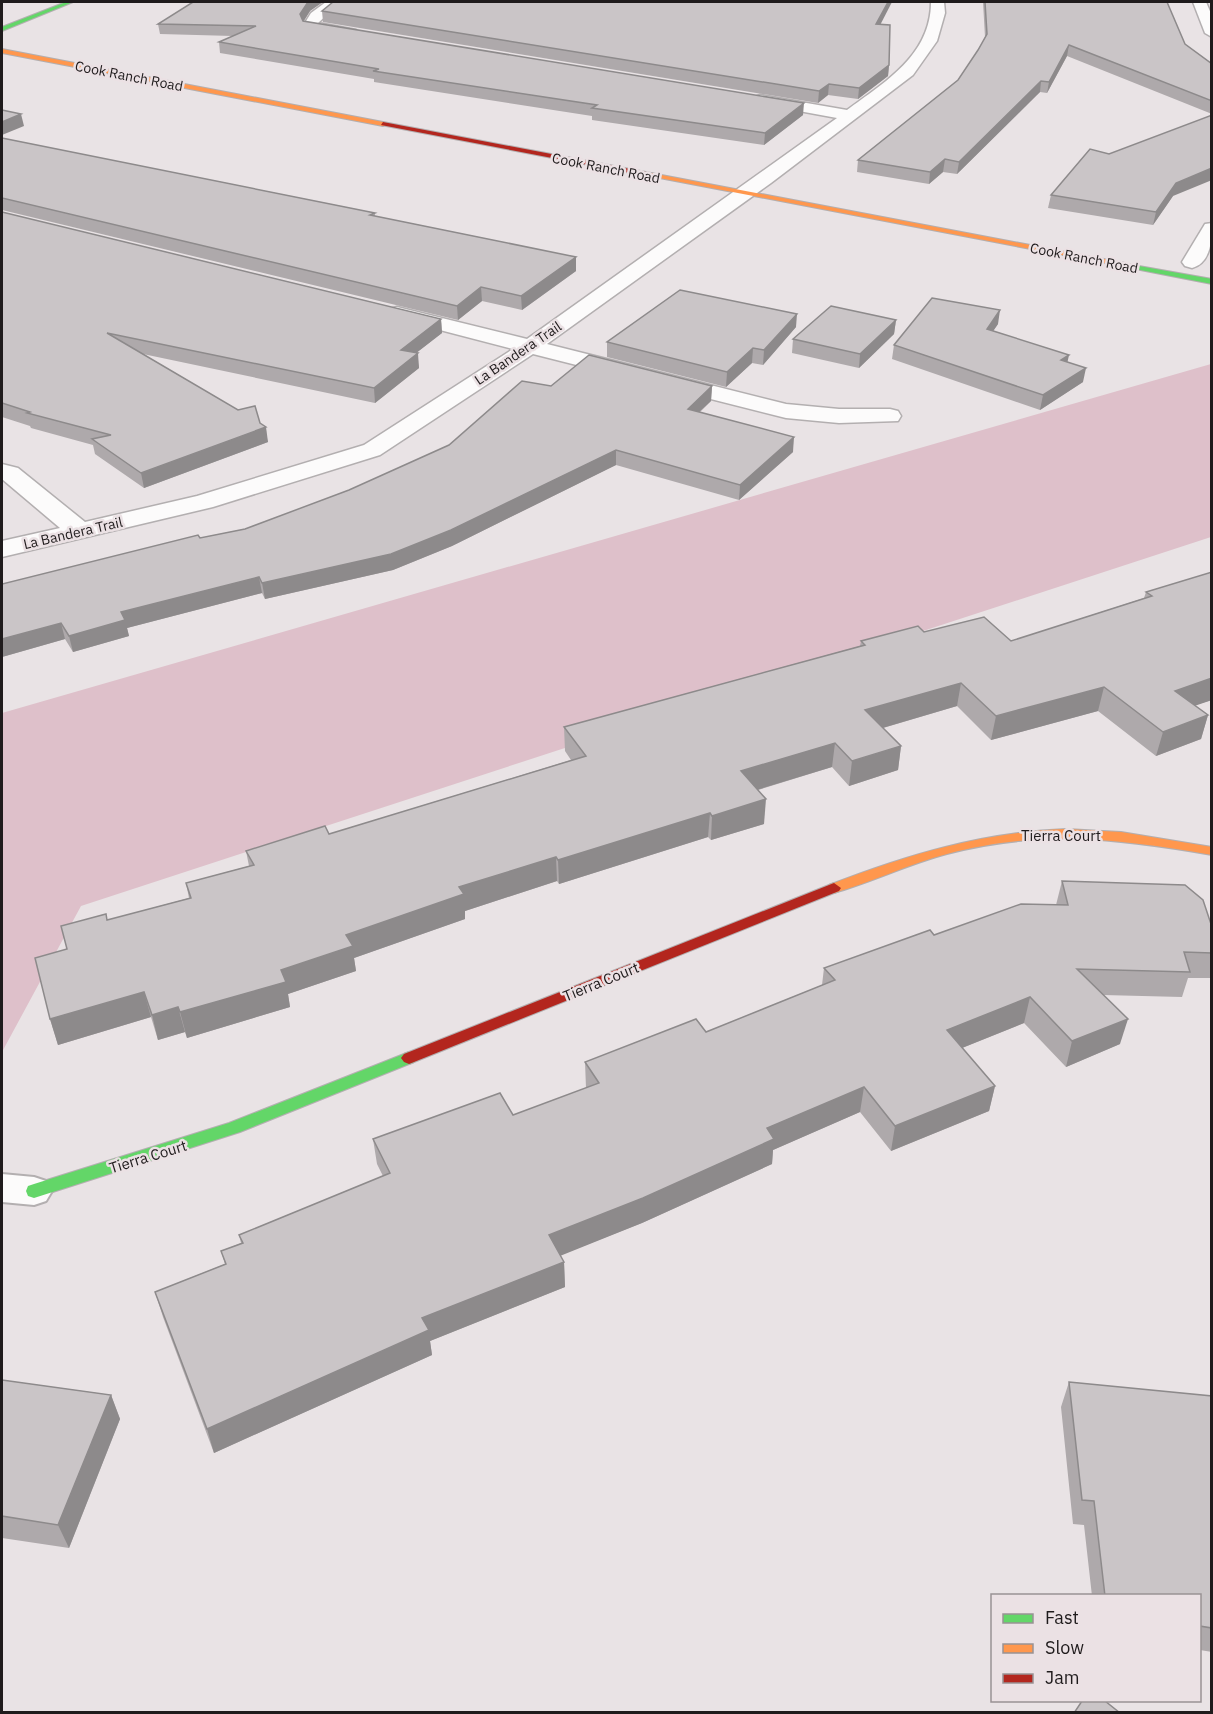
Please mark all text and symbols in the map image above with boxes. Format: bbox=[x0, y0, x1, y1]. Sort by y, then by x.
street label: Cook Ranch Road bbox=[73, 57, 185, 95]
street label: Cook Ranch Road bbox=[550, 149, 662, 187]
street label: Cook Ranch Road bbox=[1028, 239, 1140, 277]
street label: La Bandera Trail bbox=[471, 317, 565, 389]
street label: La Bandera Trail bbox=[22, 513, 125, 553]
street label: Tierra Court bbox=[1021, 826, 1101, 845]
street label: Tierra Court bbox=[560, 958, 642, 1005]
street label: Tierra Court bbox=[107, 1136, 189, 1177]
legend bbox=[991, 1594, 1201, 1702]
text: Fast bbox=[1045, 1606, 1079, 1629]
text: Slow bbox=[1045, 1636, 1084, 1659]
text: Jam bbox=[1045, 1666, 1080, 1689]

